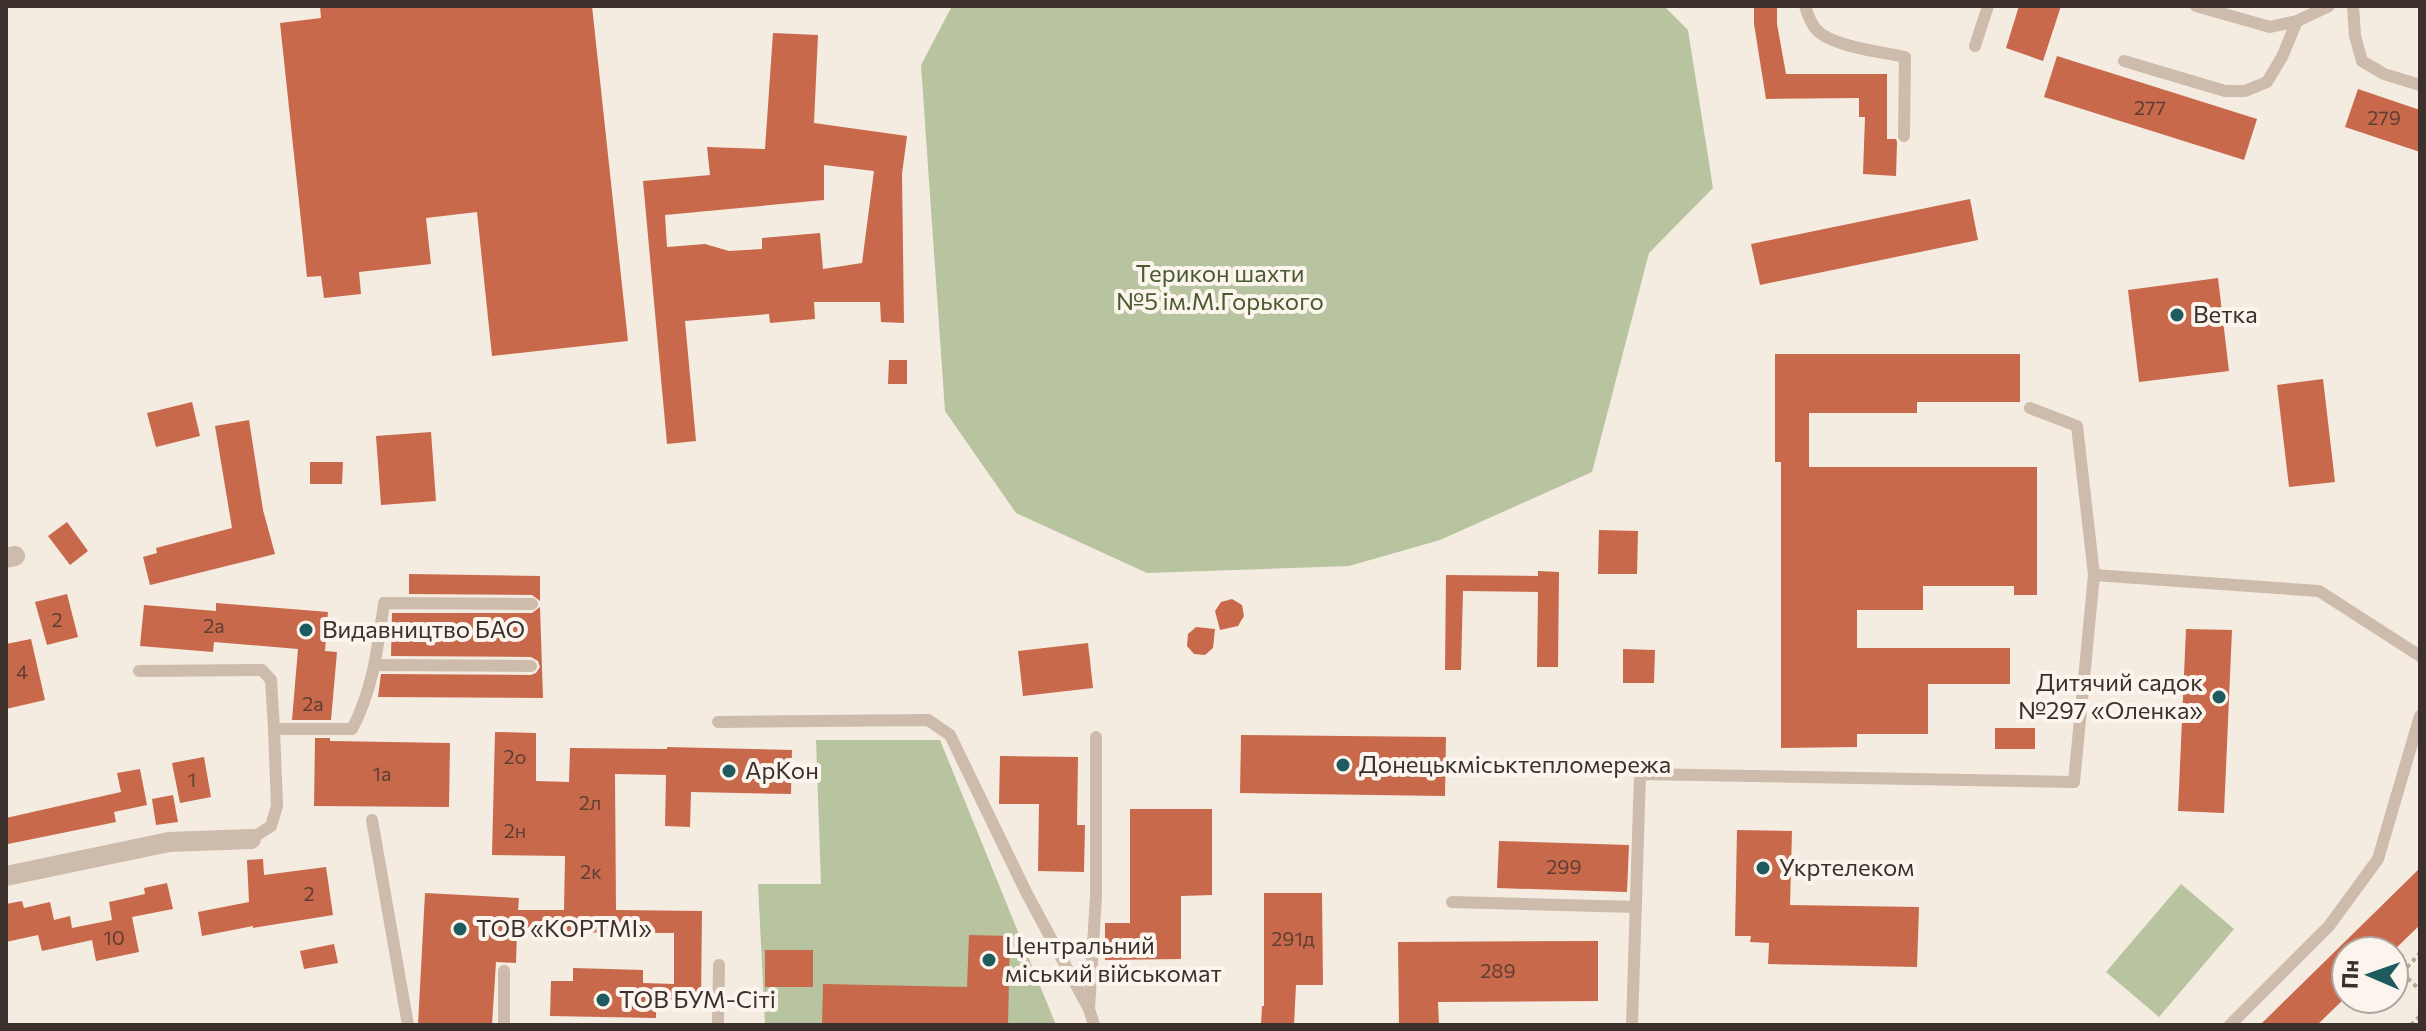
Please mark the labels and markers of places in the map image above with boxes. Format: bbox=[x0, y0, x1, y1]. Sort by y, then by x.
place label: Ветка bbox=[2193, 299, 2258, 328]
marker: Ветка bbox=[2168, 306, 2186, 324]
place label: Видавництво БАО bbox=[322, 614, 525, 643]
marker: Видавництво БАО bbox=[297, 621, 315, 639]
place label: Дитячий садок №297 «Оленка» bbox=[2018, 667, 2203, 724]
marker: Дитячий садок №297 «Оленка» bbox=[2210, 688, 2228, 706]
place label: Донецькміськтепломережа bbox=[1359, 749, 1671, 778]
place label: АрКон bbox=[745, 755, 819, 784]
marker: Донецькміськтепломережа bbox=[1334, 756, 1352, 774]
marker: АрКон bbox=[720, 762, 738, 780]
place label: Укртелеком bbox=[1779, 852, 1914, 881]
marker: Укртелеком bbox=[1754, 859, 1772, 877]
place label: ТОВ «КОРТМІ» bbox=[476, 913, 652, 942]
marker: ТОВ «КОРТМІ» bbox=[451, 920, 469, 938]
place label: Центральний міський військомат bbox=[1005, 930, 1222, 987]
marker: Центральний міський військомат bbox=[980, 951, 998, 969]
place label: ТОВ БУМ-Сіті bbox=[619, 984, 776, 1013]
marker: ТОВ БУМ-Сіті bbox=[594, 991, 612, 1009]

